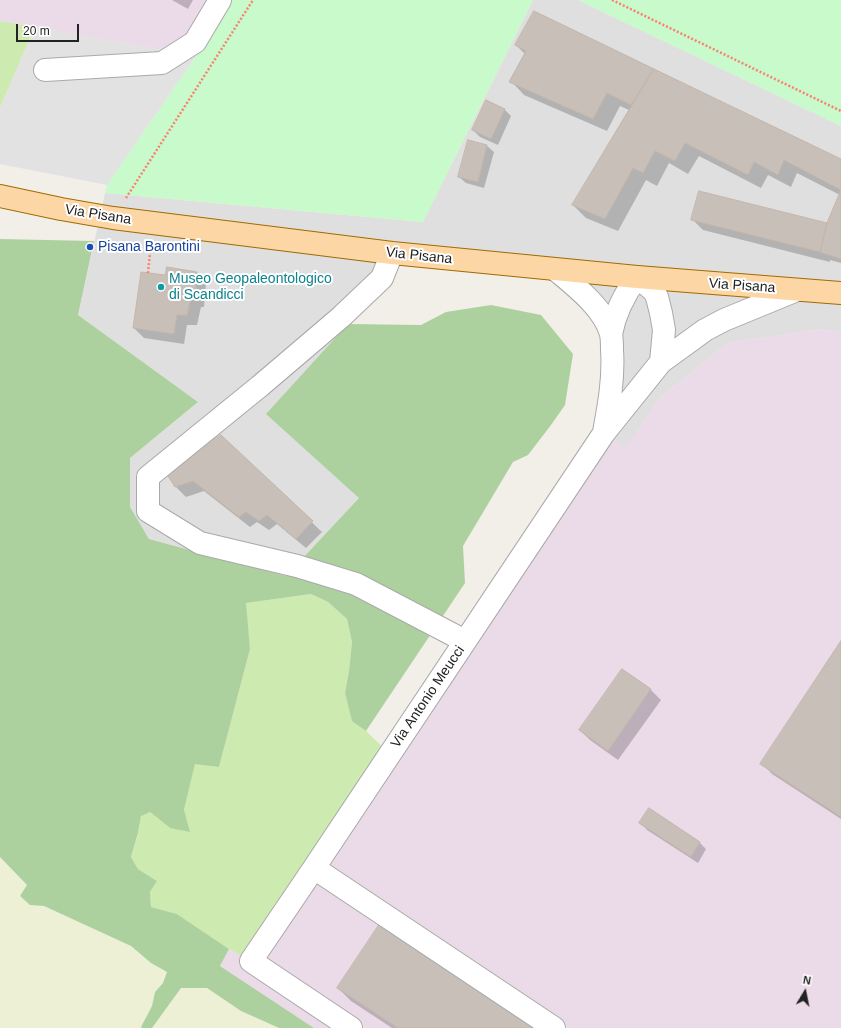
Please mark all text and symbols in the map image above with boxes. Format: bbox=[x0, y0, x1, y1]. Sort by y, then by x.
scale bar bbox=[18, 16, 81, 42]
text: 20 m bbox=[23, 24, 50, 38]
street label: Via Pisana bbox=[64, 201, 132, 229]
place label: Pisana Barontini bbox=[98, 239, 200, 255]
marker: Pisana Barontini bbox=[85, 242, 95, 252]
street label: Via Pisana bbox=[385, 244, 453, 268]
place label: Museo Geopaleontologico di Scandicci bbox=[169, 271, 332, 304]
street label: Via Pisana bbox=[708, 275, 776, 297]
marker: Museo Geopaleontologico di Scandicci bbox=[156, 282, 166, 292]
street label: Via Antonio Meucci bbox=[388, 643, 468, 751]
north arrow bbox=[785, 972, 825, 1012]
text: N bbox=[802, 974, 812, 987]

